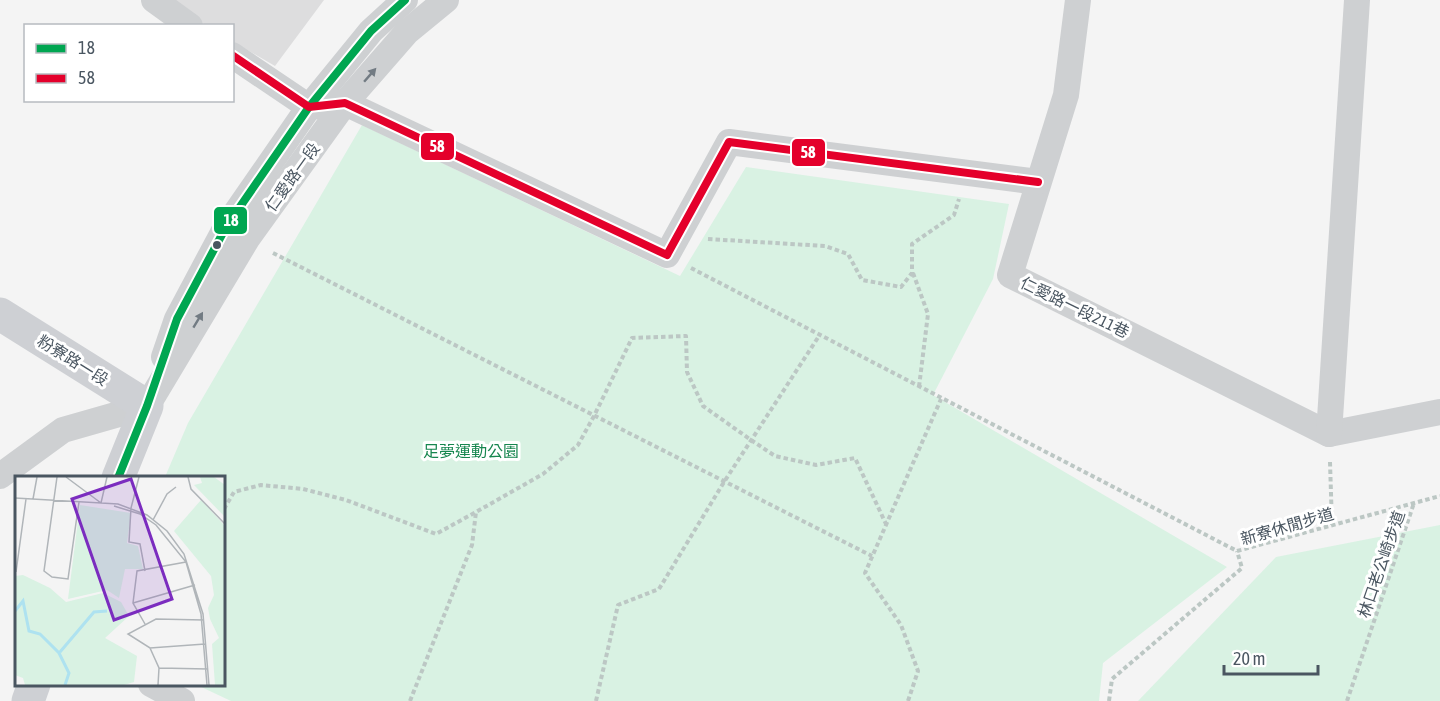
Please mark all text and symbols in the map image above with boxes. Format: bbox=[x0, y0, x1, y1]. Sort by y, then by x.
legend bbox=[24, 24, 234, 102]
text: 18 bbox=[78, 37, 95, 58]
text: 58 bbox=[78, 67, 95, 88]
one-way arrow bbox=[363, 68, 376, 83]
line badge: 58 bbox=[420, 132, 455, 161]
text: 58 bbox=[429, 137, 445, 155]
line badge: 58 bbox=[791, 138, 826, 167]
street label: 仁愛路一段 bbox=[261, 139, 323, 215]
text: 58 bbox=[800, 143, 816, 161]
line badge: 18 bbox=[213, 206, 248, 235]
text: 18 bbox=[223, 211, 239, 229]
unlabelled marker bbox=[211, 239, 223, 251]
street label: 仁愛路一段211巷 bbox=[1018, 273, 1132, 341]
one-way arrow bbox=[193, 311, 203, 328]
street label: 粉寮路一段 bbox=[34, 331, 112, 389]
park label: 足夢運動公園 bbox=[423, 442, 519, 460]
inset map bbox=[15, 476, 225, 686]
street label: 新寮休閒步道 bbox=[1238, 504, 1336, 548]
street label: 林口老公崎步道 bbox=[1354, 508, 1408, 620]
scale bar bbox=[1224, 638, 1318, 676]
text: 20 m bbox=[1233, 648, 1265, 669]

